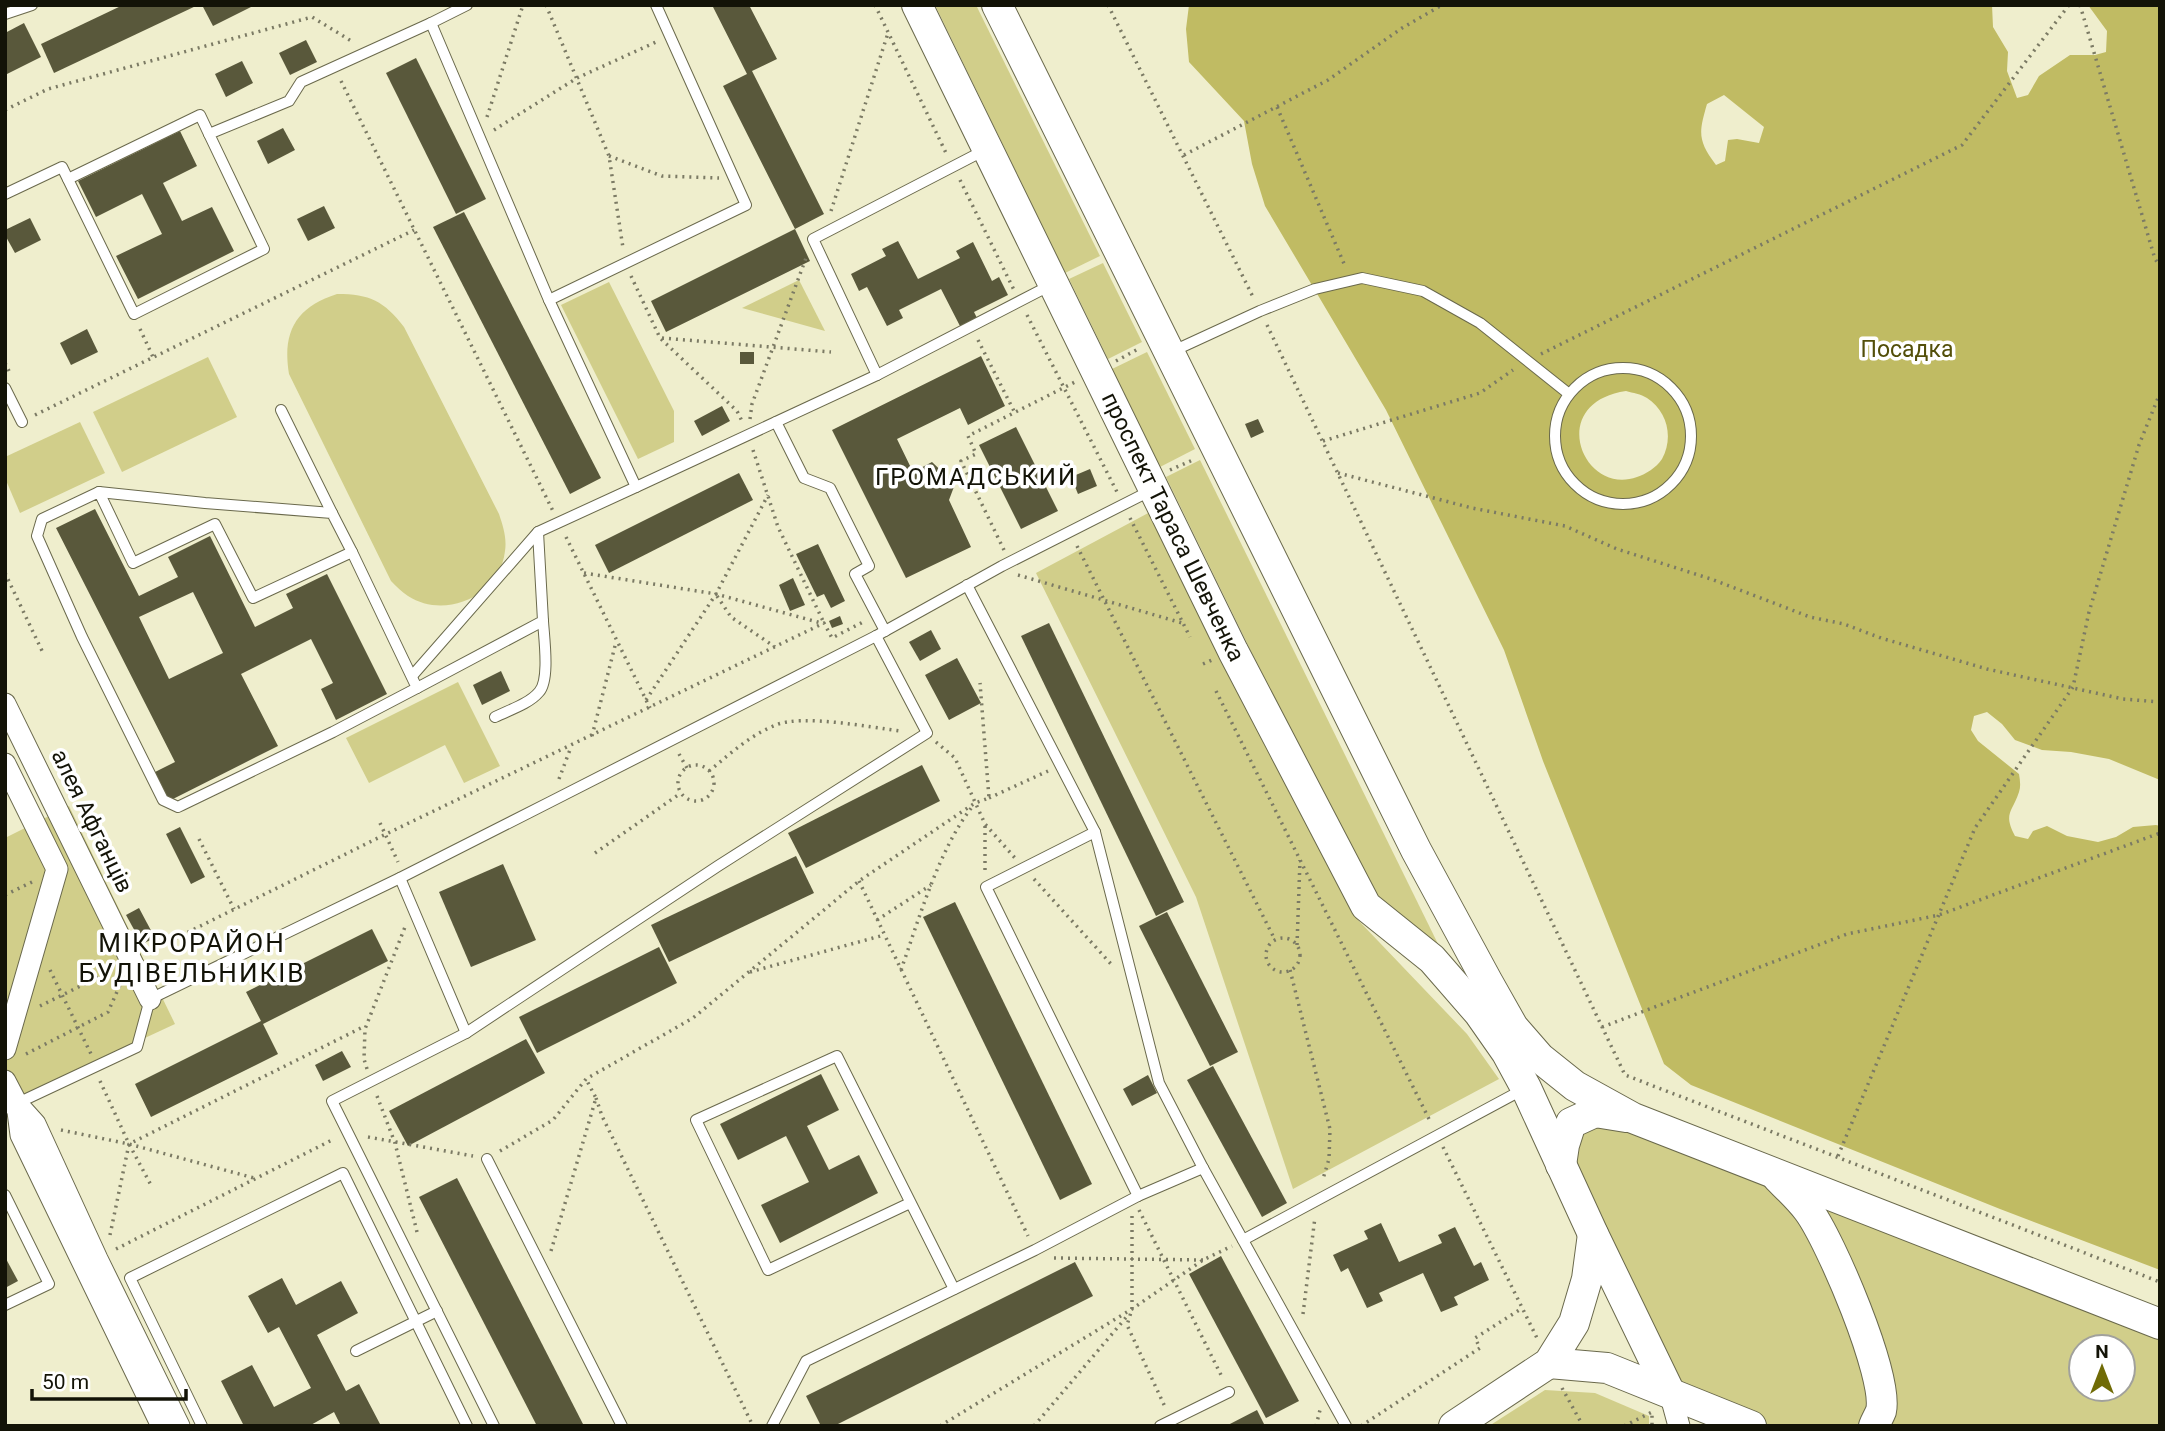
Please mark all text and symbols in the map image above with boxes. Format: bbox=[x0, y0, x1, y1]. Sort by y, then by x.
park label: Посадка bbox=[1861, 336, 1953, 363]
street label: проспект Тараса Шевченка bbox=[1096, 388, 1250, 666]
district label: ГРОМАДСЬКИЙ bbox=[875, 463, 1077, 491]
street label: алея Афганців bbox=[46, 745, 138, 897]
district label: МІКРОРАЙОН БУДІВЕЛЬНИКІВ bbox=[79, 928, 305, 988]
north arrow bbox=[2067, 1333, 2137, 1403]
text: N bbox=[2095, 1340, 2109, 1363]
scale bar bbox=[32, 1358, 186, 1402]
text: 50 m bbox=[42, 1370, 89, 1394]

